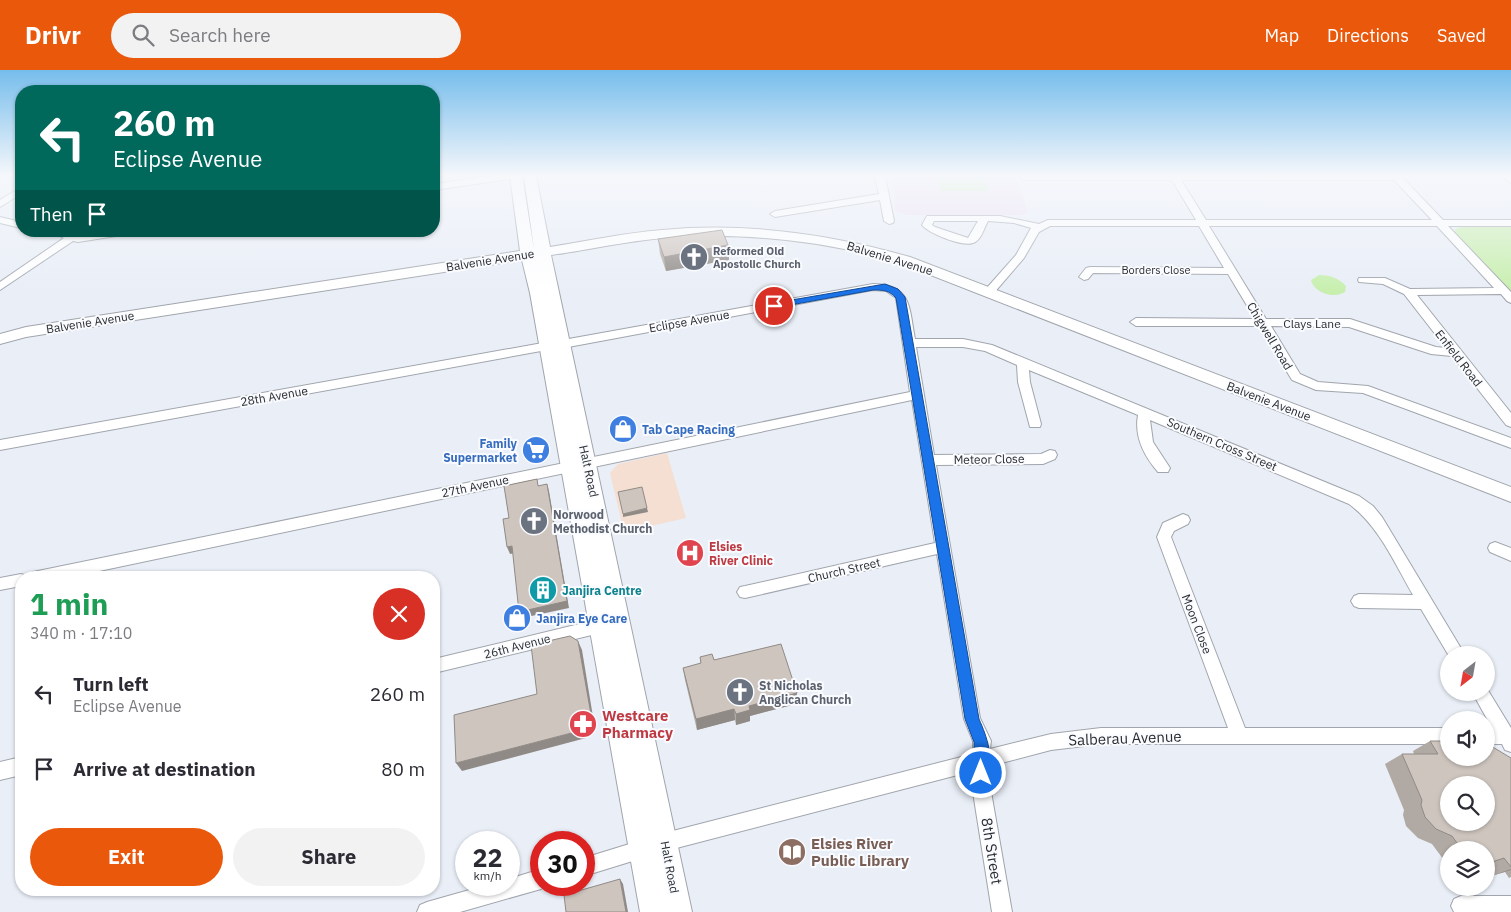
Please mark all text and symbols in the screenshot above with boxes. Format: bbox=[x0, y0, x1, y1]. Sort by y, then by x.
search box bbox=[111, 13, 461, 58]
text: Drivr bbox=[25, 19, 81, 51]
icon: search bbox=[129, 21, 157, 49]
text: Search here bbox=[169, 23, 271, 47]
text: Map bbox=[1264, 24, 1299, 47]
text: Directions bbox=[1327, 24, 1409, 47]
text: Saved bbox=[1437, 24, 1486, 47]
text: 260 m bbox=[113, 100, 216, 146]
icon: left bbox=[30, 105, 95, 170]
text: Eclipse Avenue bbox=[113, 144, 262, 173]
icon: arrive bbox=[83, 200, 111, 228]
text: Then bbox=[30, 202, 73, 226]
street label: Balvenie Avenue bbox=[845, 238, 935, 278]
church icon: Reformed Old Apostolic Church bbox=[679, 242, 709, 272]
place label: Reformed Old Apostolic Church bbox=[713, 244, 801, 271]
street label: Balvenie Avenue bbox=[445, 246, 536, 274]
street label: Borders Close bbox=[1121, 263, 1191, 277]
pin bbox=[753, 285, 795, 327]
icon: arrive bbox=[760, 292, 788, 320]
street label: Chigwell Road bbox=[1244, 299, 1296, 373]
street label: Eclipse Avenue bbox=[648, 306, 731, 335]
street label: Balvenie Avenue bbox=[45, 308, 136, 336]
street label: Clays Lane bbox=[1283, 316, 1341, 331]
street label: Enfield Road bbox=[1432, 327, 1486, 389]
street label: Balvenie Avenue bbox=[1225, 378, 1314, 424]
street label: 28th Avenue bbox=[239, 383, 309, 409]
shop icon: Tab Cape Racing bbox=[608, 414, 638, 444]
street label: Southern Cross Street bbox=[1165, 414, 1279, 474]
place label: Tab Cape Racing bbox=[642, 422, 735, 437]
supermarket icon: Family Supermarket bbox=[521, 435, 551, 465]
place label: Family Supermarket bbox=[443, 436, 518, 465]
street label: Halt Road bbox=[576, 444, 602, 498]
street label: Meteor Close bbox=[953, 451, 1025, 467]
street label: 27th Avenue bbox=[440, 471, 510, 500]
church icon: Norwood Methodist Church bbox=[519, 506, 549, 536]
place label: Norwood Methodist Church bbox=[553, 507, 652, 536]
hospital icon: Elsies River Clinic bbox=[675, 538, 705, 568]
place label: Elsies River Clinic bbox=[709, 539, 773, 568]
street label: Church Street bbox=[806, 554, 882, 586]
building icon: Janjira Centre bbox=[528, 575, 558, 605]
place label: Janjira Centre bbox=[562, 583, 642, 598]
text: 1 min bbox=[30, 584, 108, 623]
button: close bbox=[373, 588, 425, 640]
street label: Moon Close bbox=[1179, 592, 1215, 656]
shop icon: Janjira Eye Care bbox=[502, 603, 532, 633]
place label: Janjira Eye Care bbox=[536, 611, 627, 626]
text: 340 m · 17:10 bbox=[30, 623, 132, 643]
street label: 26th Avenue bbox=[482, 630, 552, 662]
north arrow bbox=[1440, 646, 1495, 701]
map controls bbox=[1440, 646, 1495, 896]
text: Turn left bbox=[73, 672, 149, 696]
church icon: St Nicholas Anglican Church bbox=[725, 677, 755, 707]
place label: St Nicholas Anglican Church bbox=[759, 678, 851, 707]
icon: left bbox=[30, 680, 58, 708]
text: 260 m bbox=[370, 682, 425, 706]
text: Eclipse Avenue bbox=[73, 696, 182, 716]
place label: Westcare Pharmacy bbox=[602, 706, 673, 742]
pharmacy icon: Westcare Pharmacy bbox=[568, 709, 598, 739]
button: sound bbox=[1440, 711, 1495, 766]
street label: Salberau Avenue bbox=[1068, 727, 1182, 749]
position arrow bbox=[954, 746, 1006, 798]
icon: arrive bbox=[30, 755, 58, 783]
text: Arrive at destination bbox=[73, 757, 256, 781]
text: 80 m bbox=[381, 757, 425, 781]
button: search bbox=[1440, 776, 1495, 831]
street label: 8th Street bbox=[977, 816, 1007, 886]
button: Exit bbox=[30, 828, 223, 886]
button: Share bbox=[233, 828, 425, 886]
speed limit sign: 30 bbox=[530, 831, 595, 896]
place label: Elsies River Public Library bbox=[811, 834, 909, 870]
library icon: Elsies River Public Library bbox=[777, 837, 807, 867]
street label: Halt Road bbox=[658, 840, 682, 894]
text: 22 bbox=[472, 841, 503, 874]
button: layers bbox=[1440, 841, 1495, 896]
text: km/h bbox=[473, 868, 502, 883]

